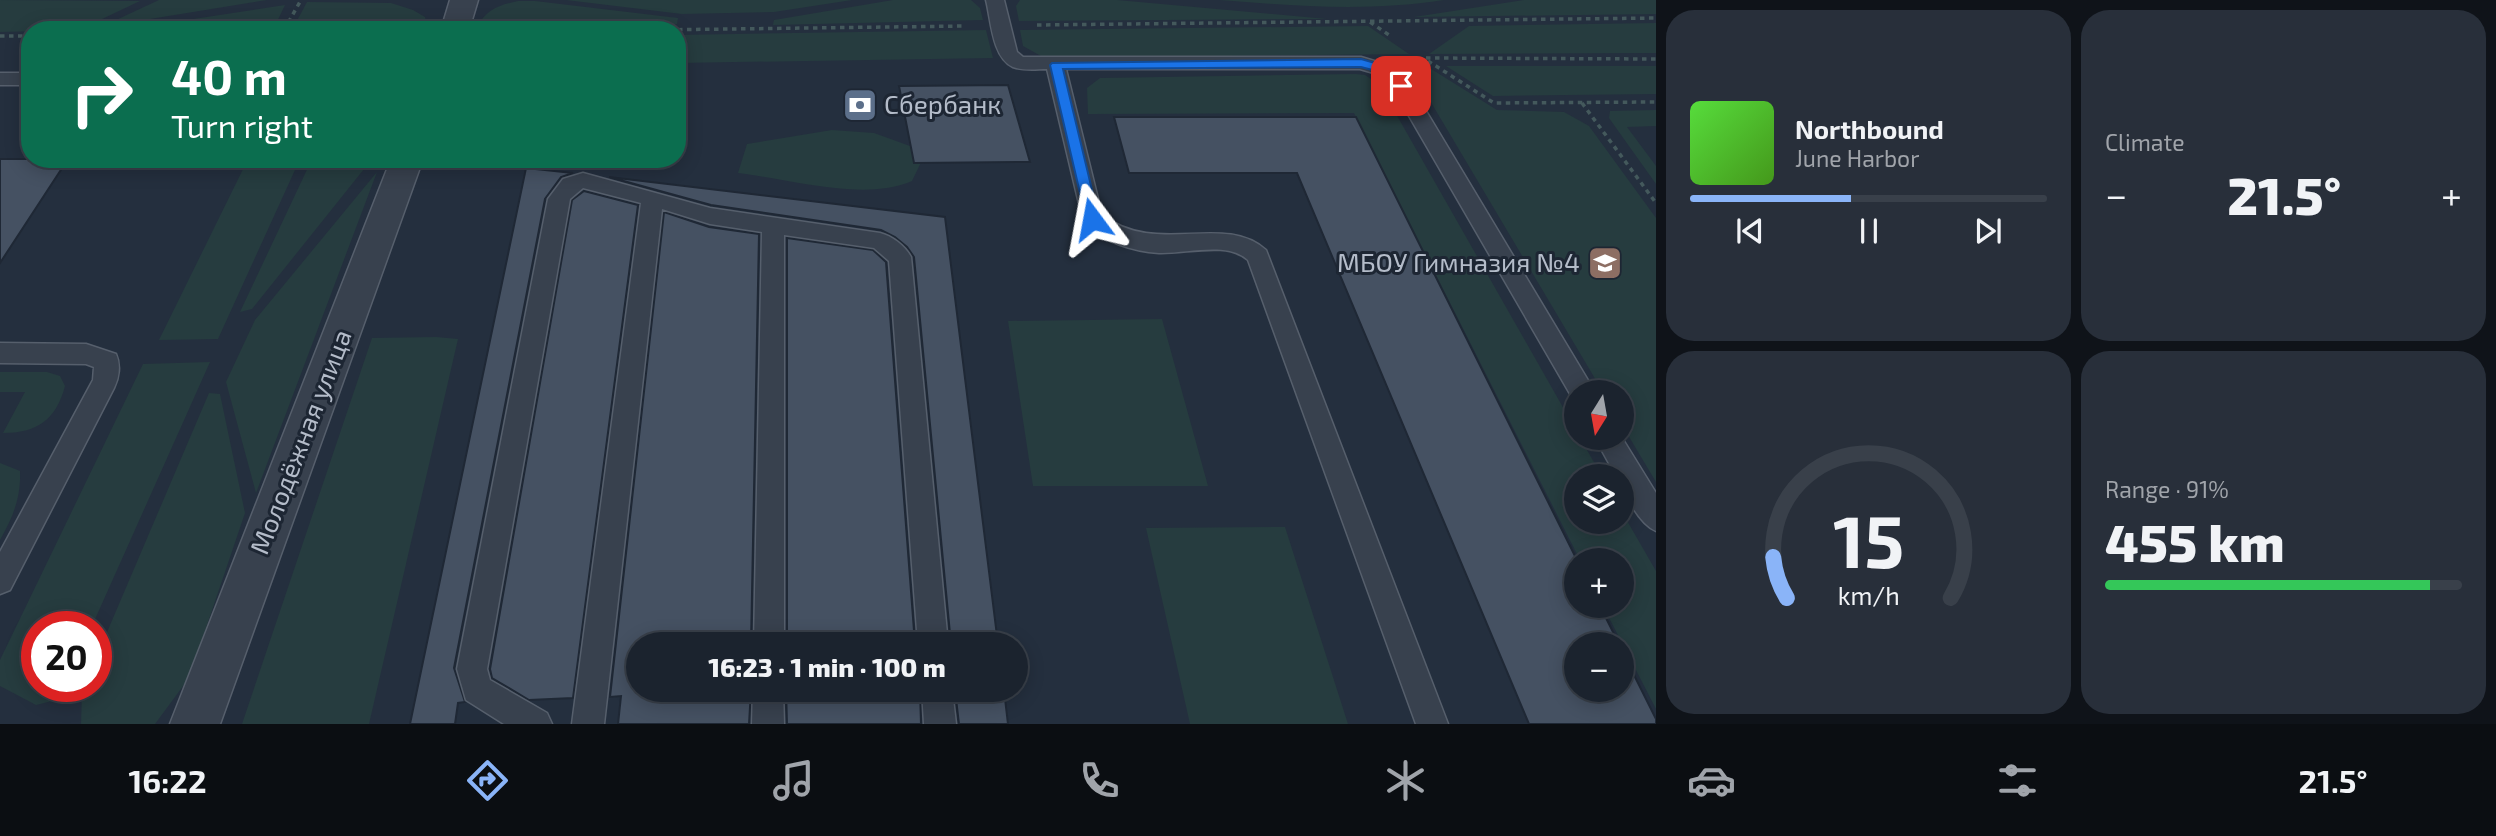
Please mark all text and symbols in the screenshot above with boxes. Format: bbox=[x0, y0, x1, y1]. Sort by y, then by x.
text: 40 m bbox=[171, 46, 287, 105]
icon: right bbox=[56, 49, 147, 140]
pin bbox=[1371, 56, 1431, 116]
icon: arrive bbox=[1382, 67, 1420, 105]
bank icon: Сбербанк bbox=[841, 86, 879, 124]
place label: Сбербанк bbox=[884, 88, 1001, 119]
text: Turn right bbox=[171, 106, 313, 144]
text: Northbound bbox=[1795, 113, 1944, 144]
text: Climate bbox=[2105, 128, 2185, 156]
text: June Harbor bbox=[1795, 144, 1919, 172]
text: 21.5° bbox=[2227, 163, 2341, 225]
text: − bbox=[2105, 171, 2127, 217]
text: + bbox=[2441, 171, 2462, 217]
position arrow bbox=[1055, 182, 1129, 256]
icon: previous bbox=[1731, 212, 1769, 250]
icon: pause bbox=[1850, 212, 1888, 250]
icon: next bbox=[1969, 212, 2007, 250]
school or university icon: МБОУ Гимназия №4 bbox=[1586, 244, 1624, 282]
place label: МБОУ Гимназия №4 bbox=[1337, 246, 1580, 277]
street label: Молодёжная улица bbox=[242, 325, 358, 559]
north arrow bbox=[1564, 380, 1634, 450]
map controls bbox=[1564, 380, 1634, 702]
button: layers bbox=[1564, 464, 1634, 534]
text: Range · 91% bbox=[2105, 475, 2229, 503]
text: 15 bbox=[1833, 496, 1904, 584]
text: 455 km bbox=[2105, 510, 2285, 572]
button: + bbox=[1564, 548, 1634, 618]
text: km/h bbox=[1837, 580, 1900, 610]
speed limit sign: 20 bbox=[21, 611, 112, 702]
button: − bbox=[1564, 632, 1634, 702]
text: 16:23 · 1 min · 100 m bbox=[708, 651, 946, 682]
icon: directions bbox=[463, 756, 512, 805]
icon: music bbox=[769, 756, 818, 805]
icon: phone bbox=[1075, 756, 1124, 805]
icon: climate bbox=[1381, 756, 1430, 805]
icon: car bbox=[1687, 756, 1736, 805]
icon: filters bbox=[1993, 756, 2042, 805]
text: 16:22 bbox=[128, 761, 207, 799]
text: 21.5° bbox=[2299, 761, 2367, 799]

